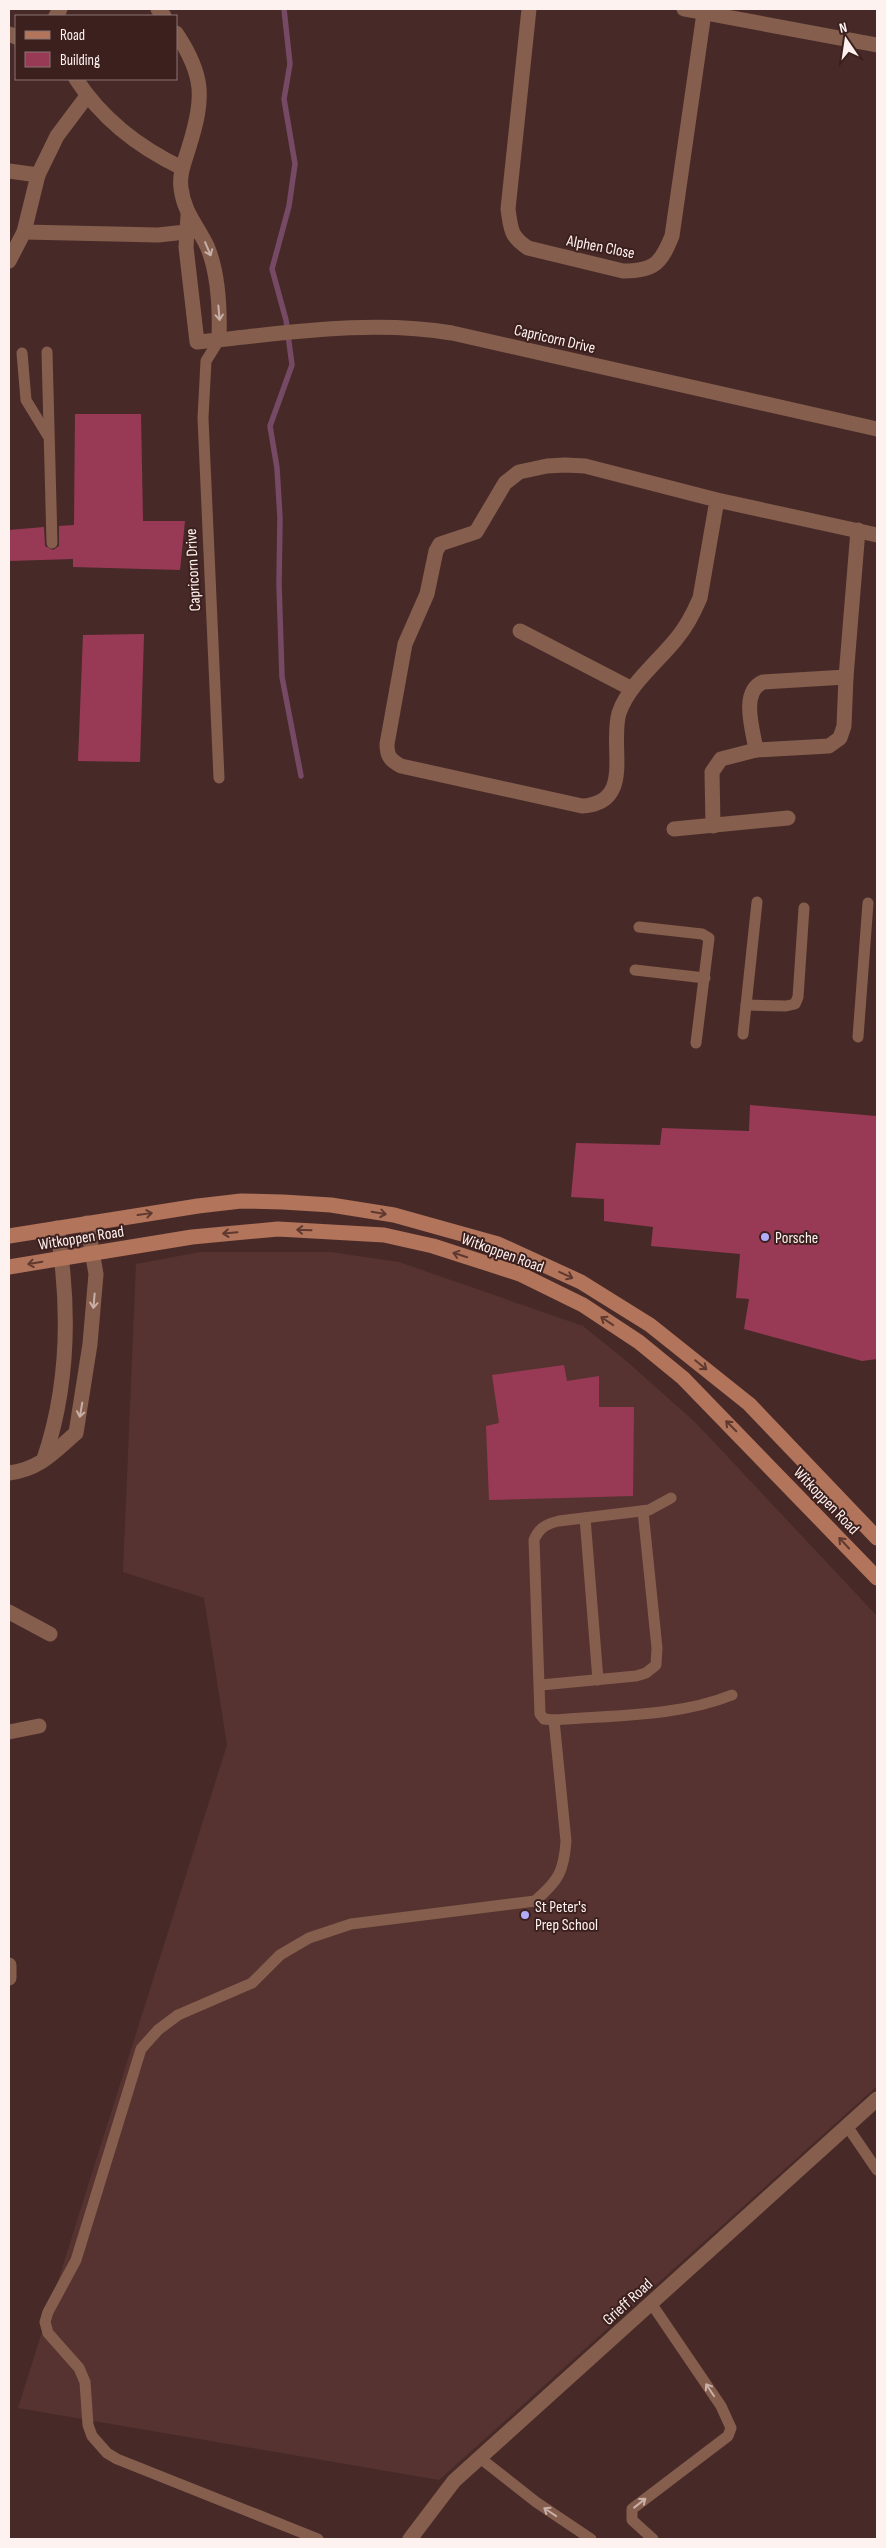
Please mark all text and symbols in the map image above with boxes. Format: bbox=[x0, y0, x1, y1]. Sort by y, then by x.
legend bbox=[15, 15, 178, 80]
north arrow bbox=[821, 15, 871, 65]
text: N bbox=[838, 19, 849, 37]
text: Road bbox=[60, 26, 85, 45]
text: Building bbox=[60, 51, 100, 70]
street label: Alphen Close bbox=[564, 231, 636, 263]
one-way arrow bbox=[203, 241, 213, 256]
one-way arrow bbox=[214, 304, 224, 320]
street label: Capricorn Drive bbox=[512, 321, 597, 358]
street label: Capricorn Drive bbox=[182, 528, 205, 612]
one-way arrow bbox=[371, 1208, 387, 1218]
one-way arrow bbox=[137, 1209, 153, 1219]
street label: Witkoppen Road bbox=[37, 1222, 125, 1255]
one-way arrow bbox=[296, 1225, 312, 1235]
one-way arrow bbox=[222, 1229, 238, 1238]
place label: Porsche bbox=[775, 1229, 818, 1248]
street label: Witkoppen Road bbox=[459, 1230, 546, 1277]
marker: Porsche bbox=[759, 1231, 771, 1243]
one-way arrow bbox=[452, 1249, 468, 1259]
one-way arrow bbox=[28, 1258, 44, 1268]
one-way arrow bbox=[558, 1271, 573, 1281]
one-way arrow bbox=[89, 1293, 99, 1309]
one-way arrow bbox=[601, 1316, 615, 1326]
one-way arrow bbox=[694, 1360, 707, 1371]
one-way arrow bbox=[75, 1401, 85, 1417]
one-way arrow bbox=[725, 1420, 737, 1432]
street label: Witkoppen Road bbox=[789, 1463, 863, 1539]
one-way arrow bbox=[838, 1537, 850, 1549]
place label: St Peter's Prep School bbox=[535, 1898, 598, 1935]
marker: St Peter's Prep School bbox=[519, 1909, 531, 1921]
street label: Grieff Road bbox=[599, 2275, 657, 2329]
one-way arrow bbox=[705, 2384, 715, 2398]
one-way arrow bbox=[633, 2498, 646, 2509]
one-way arrow bbox=[544, 2507, 558, 2517]

